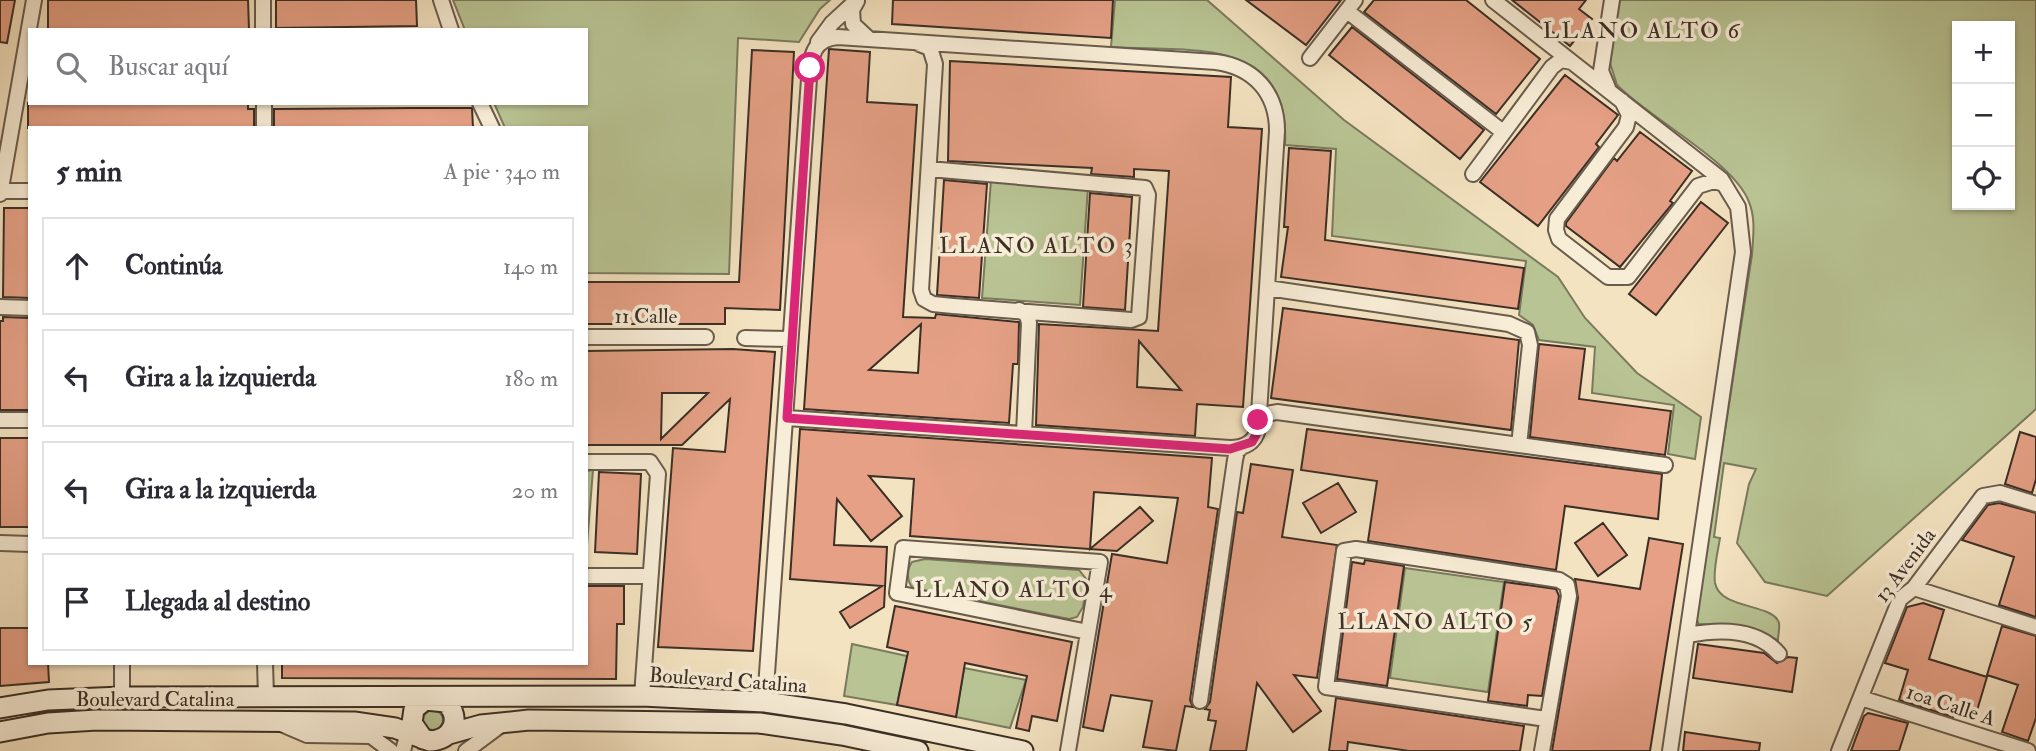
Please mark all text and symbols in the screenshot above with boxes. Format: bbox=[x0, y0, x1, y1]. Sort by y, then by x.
district label: LLANO ALTO 6 bbox=[1543, 16, 1741, 45]
map controls bbox=[1952, 21, 2015, 210]
button: + bbox=[1952, 21, 2015, 84]
search box bbox=[28, 28, 588, 105]
icon: search bbox=[52, 48, 90, 86]
text: Buscar aquí bbox=[108, 51, 228, 83]
route start bbox=[794, 52, 825, 83]
button: − bbox=[1952, 84, 2015, 147]
button: locate bbox=[1952, 147, 2015, 210]
text: 5 min bbox=[56, 153, 122, 190]
text: A pie · 340 m bbox=[444, 157, 560, 186]
district label: LLANO ALTO 3 bbox=[939, 231, 1135, 260]
icon: ahead bbox=[58, 247, 96, 285]
text: Continúa bbox=[125, 250, 223, 282]
text: 140 m bbox=[503, 252, 558, 281]
street label: 11 Calle bbox=[615, 303, 678, 330]
icon: left bbox=[58, 359, 96, 397]
text: Gira a la izquierda bbox=[125, 362, 316, 394]
text: 180 m bbox=[505, 364, 558, 393]
route end bbox=[1242, 404, 1273, 435]
icon: left bbox=[58, 471, 96, 509]
text: Gira a la izquierda bbox=[125, 474, 316, 506]
text: 20 m bbox=[512, 476, 558, 505]
street label: 13 Avenida bbox=[1869, 523, 1942, 608]
district label: LLANO ALTO 4 bbox=[914, 575, 1114, 604]
icon: arrive bbox=[58, 583, 96, 621]
text: Llegada al destino bbox=[125, 586, 310, 618]
district label: LLANO ALTO 5 bbox=[1338, 607, 1534, 636]
street label: Boulevard Catalina bbox=[648, 661, 808, 700]
street label: 10a Calle A bbox=[1903, 678, 1999, 733]
street label: Boulevard Catalina bbox=[76, 686, 235, 713]

